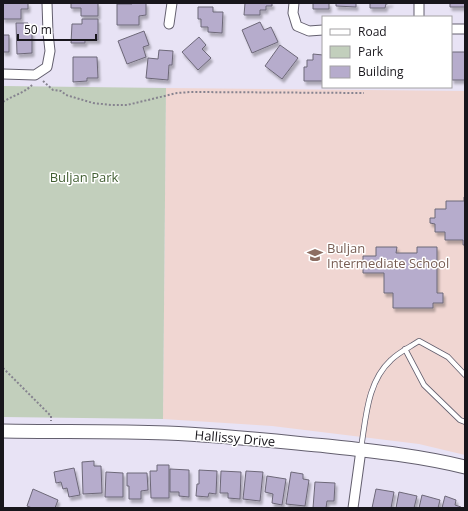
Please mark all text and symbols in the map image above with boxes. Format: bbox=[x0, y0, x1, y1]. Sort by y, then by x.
scale bar bbox=[18, 16, 96, 42]
legend bbox=[322, 16, 452, 88]
text: 50 m bbox=[24, 21, 52, 38]
text: Road bbox=[358, 23, 387, 40]
text: Park bbox=[358, 43, 384, 60]
text: Building bbox=[358, 63, 404, 80]
park label: Buljan Park bbox=[50, 168, 119, 186]
place label: Buljan Intermediate School bbox=[327, 239, 449, 272]
school or university icon: Buljan Intermediate School bbox=[306, 246, 324, 264]
street label: Hallissy Drive bbox=[194, 426, 276, 450]

